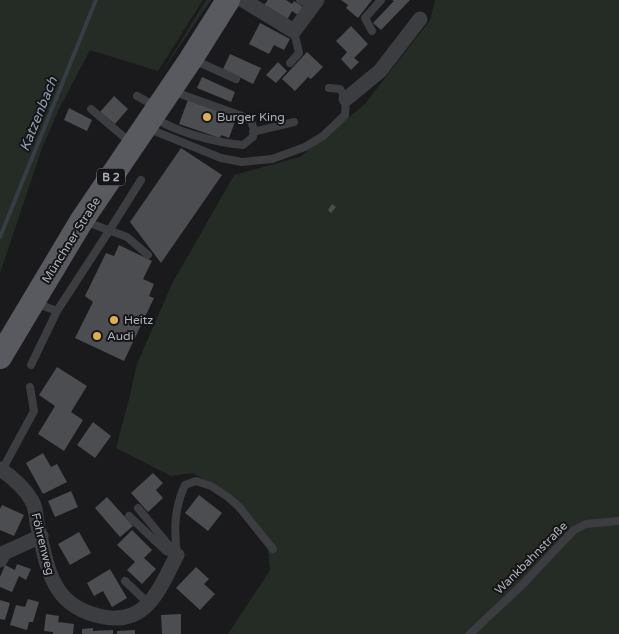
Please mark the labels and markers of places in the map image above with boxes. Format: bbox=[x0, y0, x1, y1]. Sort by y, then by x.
place label: Burger King bbox=[217, 110, 285, 124]
marker: Burger King bbox=[201, 111, 213, 123]
place label: Heitz bbox=[124, 313, 153, 327]
marker: Heitz bbox=[108, 314, 120, 326]
place label: Audi bbox=[107, 329, 134, 343]
marker: Audi bbox=[91, 330, 103, 342]

